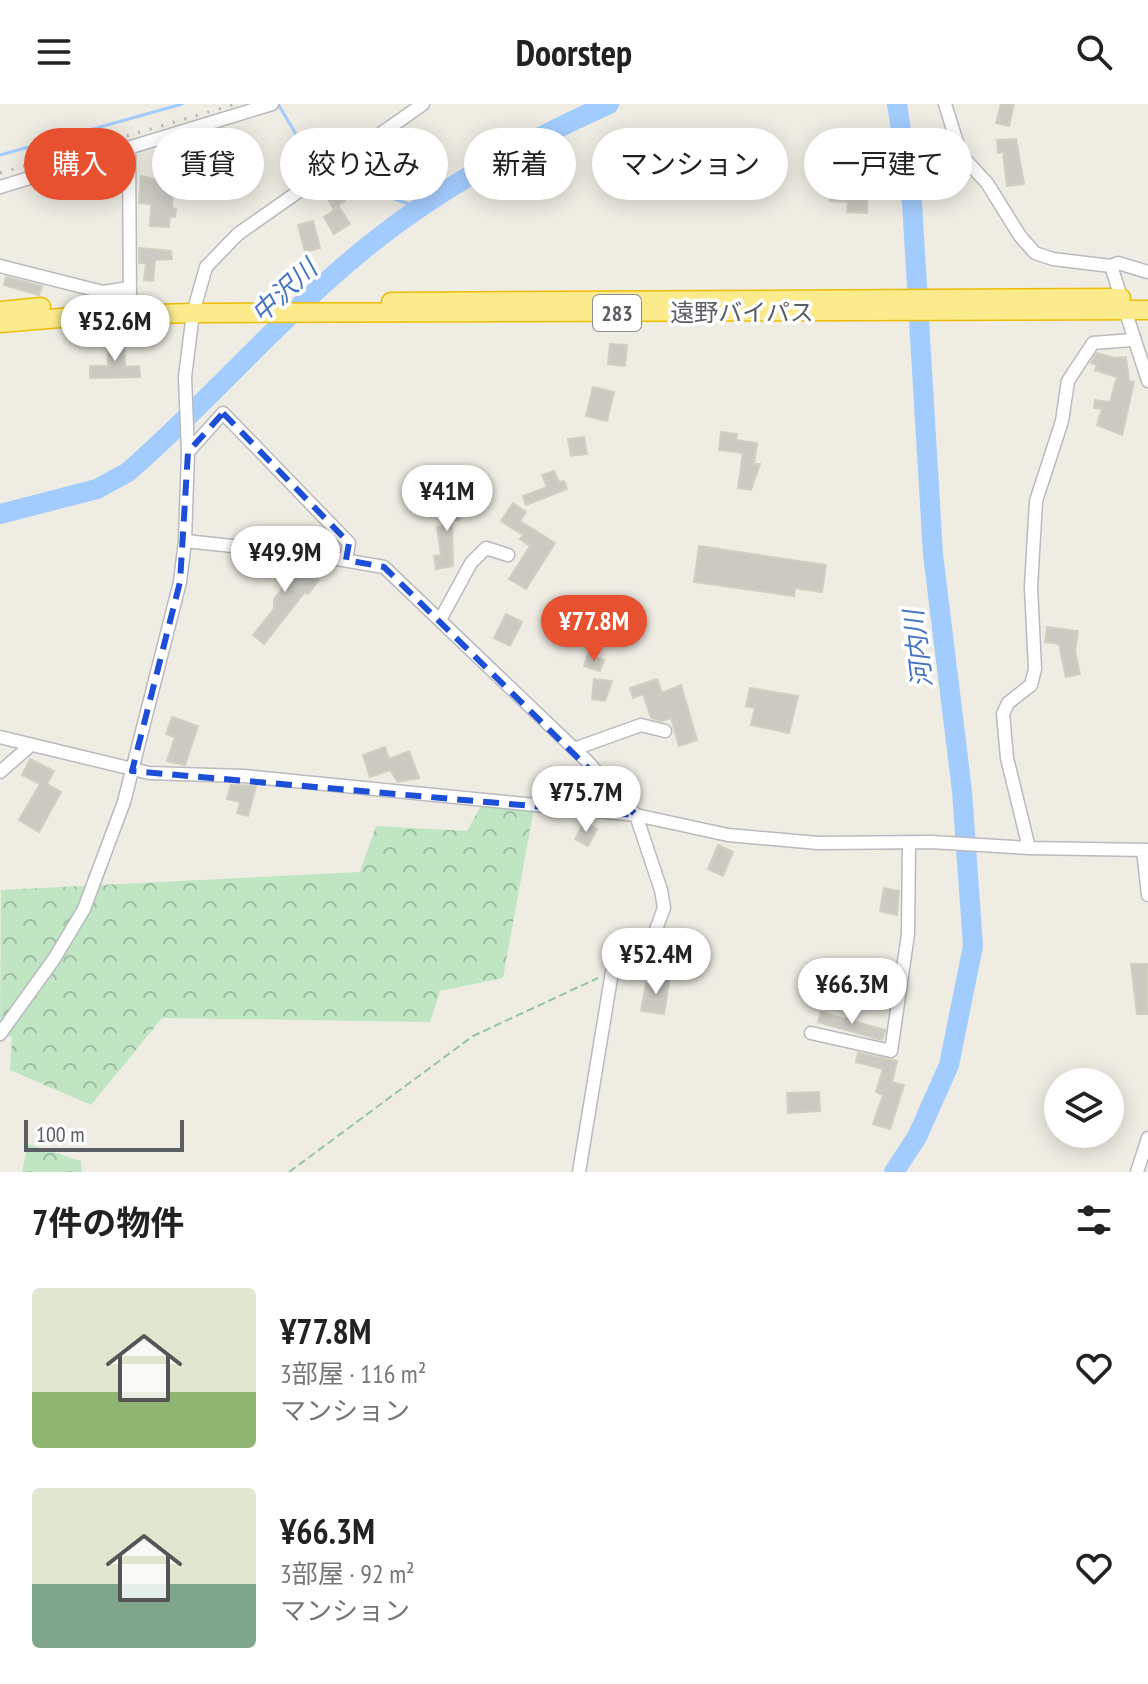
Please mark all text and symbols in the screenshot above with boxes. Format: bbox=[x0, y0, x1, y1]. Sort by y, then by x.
text: Doorstep bbox=[516, 29, 632, 76]
icon: menu bbox=[32, 30, 76, 74]
icon: search bbox=[1072, 30, 1116, 74]
chip: 購入 bbox=[24, 128, 136, 200]
chip: 賃貸 bbox=[152, 128, 264, 200]
chip: 絞り込み bbox=[280, 128, 448, 200]
chip: 新着 bbox=[464, 128, 576, 200]
chip: マンション bbox=[592, 128, 788, 200]
chip: 一戸建て bbox=[804, 128, 972, 200]
water label: 中沢川 bbox=[244, 250, 326, 329]
pin: ¥52.6M bbox=[50, 295, 180, 363]
road number: 283 bbox=[593, 295, 641, 331]
street label: 遠野バイパス bbox=[670, 297, 814, 328]
text: ¥52.6M bbox=[79, 304, 151, 337]
pin: ¥41M bbox=[400, 465, 494, 533]
text: ¥41M bbox=[420, 474, 474, 507]
pin: ¥49.9M bbox=[220, 526, 350, 594]
text: ¥49.9M bbox=[249, 535, 321, 568]
pin: ¥77.8M bbox=[529, 595, 659, 663]
text: ¥77.8M bbox=[559, 604, 629, 637]
water label: 河内川 bbox=[896, 605, 939, 690]
pin: ¥75.7M bbox=[521, 766, 651, 834]
text: ¥75.7M bbox=[550, 775, 622, 808]
pin: ¥52.4M bbox=[591, 928, 721, 996]
text: ¥52.4M bbox=[620, 937, 692, 970]
pin: ¥66.3M bbox=[787, 958, 917, 1026]
text: ¥66.3M bbox=[816, 967, 888, 1000]
map controls bbox=[1044, 1068, 1124, 1148]
button: layers bbox=[1044, 1068, 1124, 1148]
scale bar bbox=[24, 1116, 184, 1152]
text: 100 m bbox=[36, 1120, 85, 1148]
icon: filters bbox=[1072, 1198, 1116, 1242]
text: 7件の物件 bbox=[32, 1200, 184, 1244]
text: ¥77.8M bbox=[280, 1309, 371, 1353]
icon: home bbox=[96, 1320, 192, 1416]
icon: heart bbox=[1072, 1346, 1116, 1390]
text: 3部屋 · 116 m² bbox=[280, 1357, 426, 1390]
text: マンション bbox=[280, 1394, 410, 1427]
text: ¥66.3M bbox=[280, 1509, 375, 1553]
icon: home bbox=[96, 1520, 192, 1616]
icon: heart bbox=[1072, 1546, 1116, 1590]
text: 3部屋 · 92 m² bbox=[280, 1557, 415, 1590]
text: マンション bbox=[280, 1594, 410, 1627]

